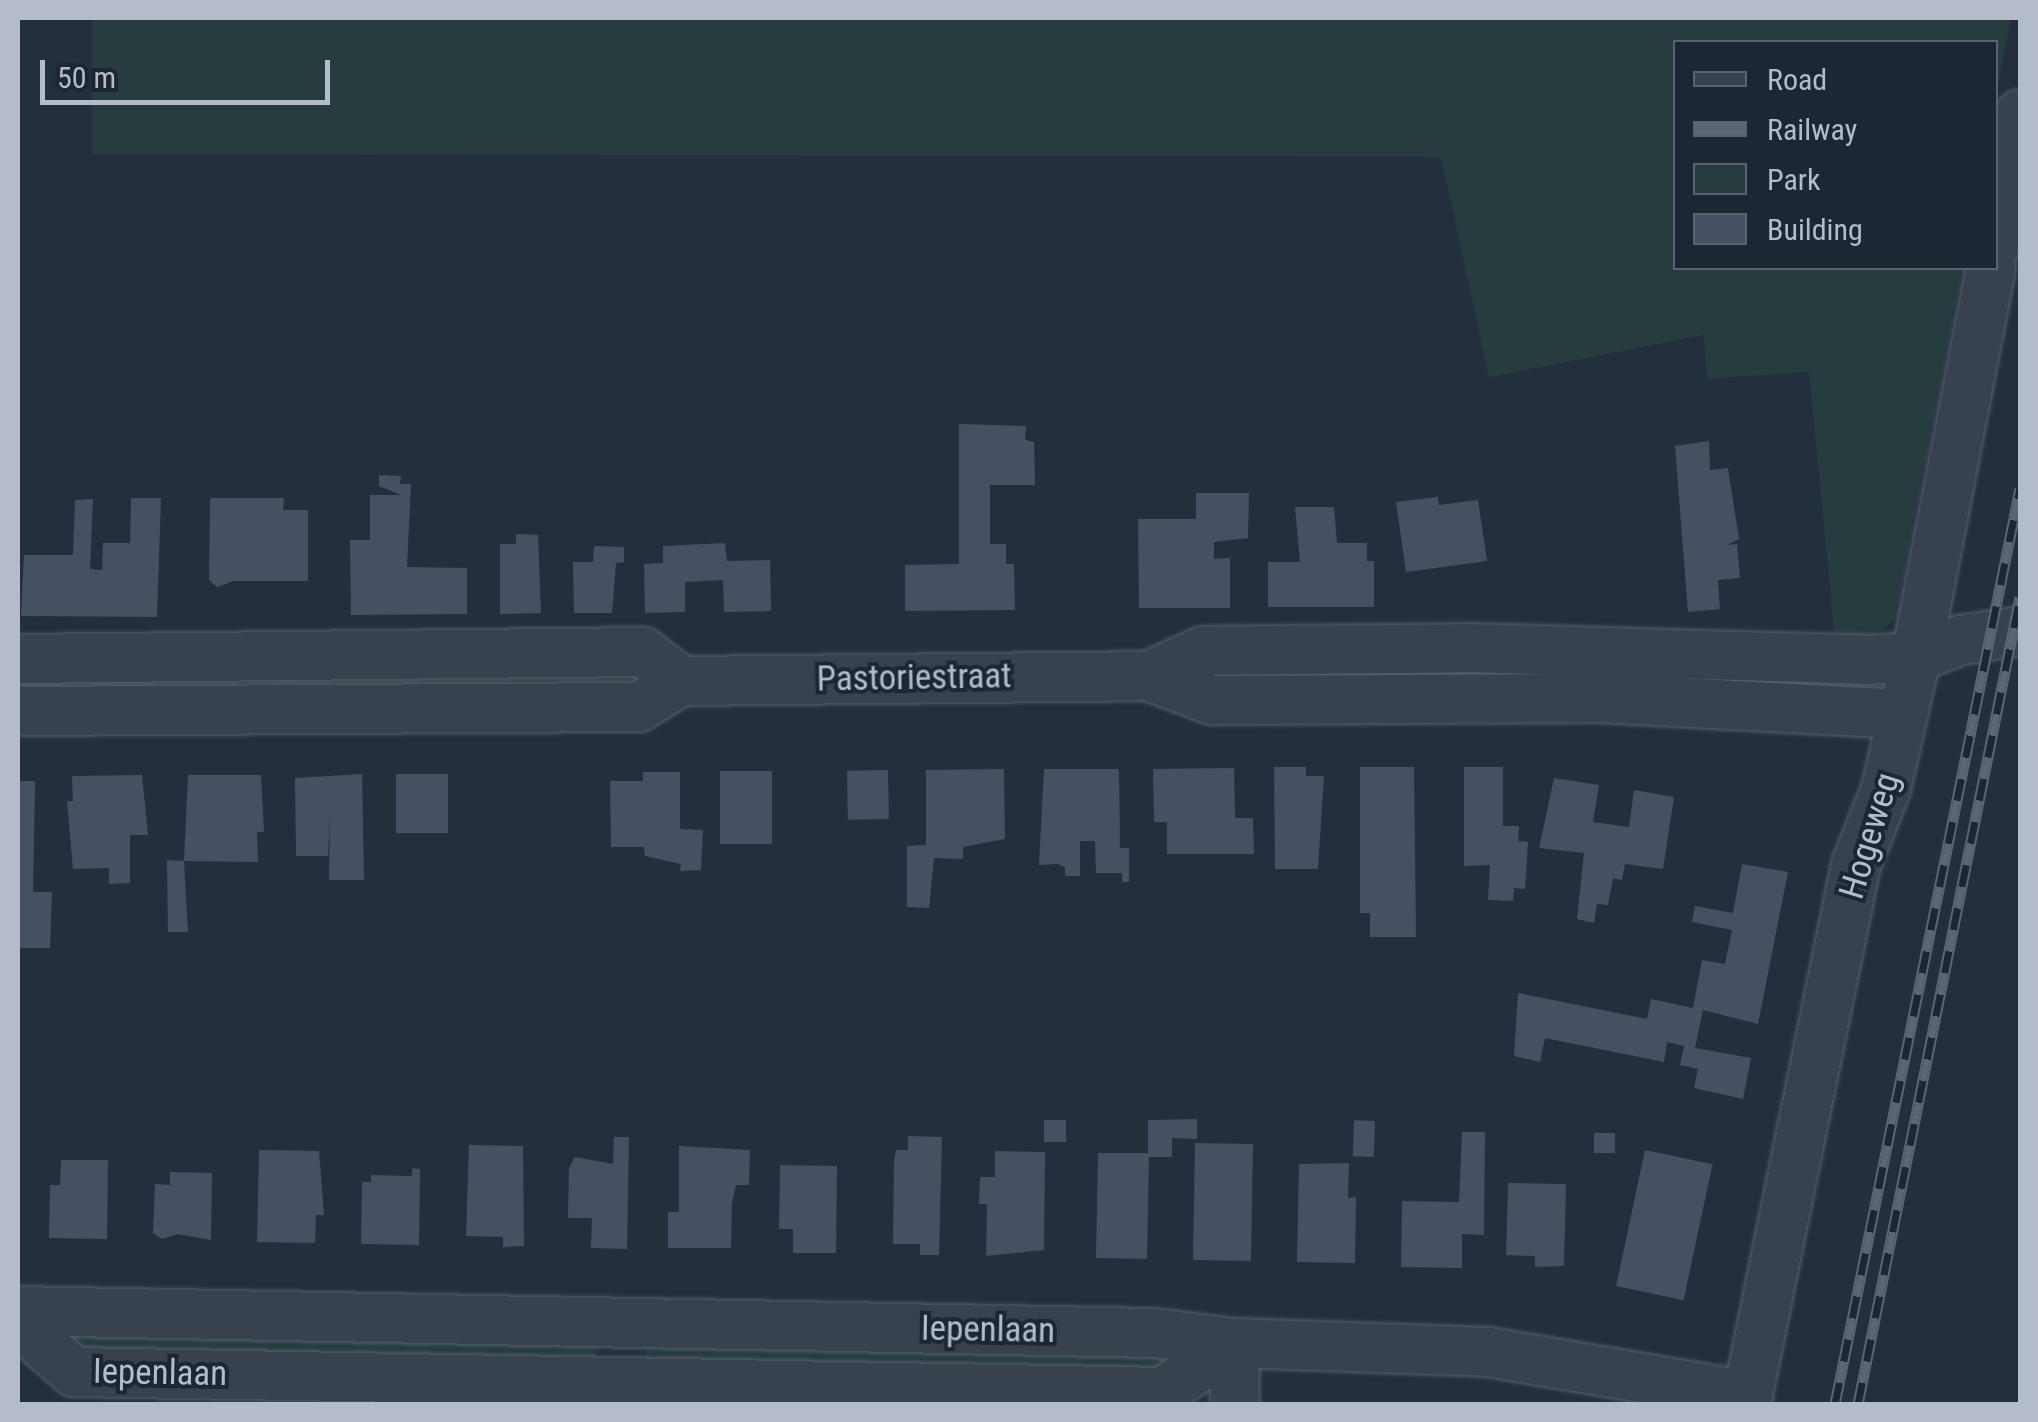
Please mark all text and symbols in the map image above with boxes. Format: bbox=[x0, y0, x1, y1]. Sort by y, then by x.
scale bar bbox=[45, 40, 335, 102]
legend bbox=[1673, 40, 1998, 270]
text: 50 m bbox=[57, 60, 116, 95]
text: Road bbox=[1767, 62, 1827, 97]
text: Railway bbox=[1767, 112, 1857, 147]
text: Park bbox=[1767, 162, 1821, 197]
text: Building bbox=[1767, 212, 1863, 247]
street label: Pastoriestraat bbox=[816, 655, 1012, 701]
street label: Hogeweg bbox=[1831, 768, 1909, 904]
street label: Iepenlaan bbox=[920, 1308, 1056, 1352]
street label: Iepenlaan bbox=[92, 1351, 228, 1395]

